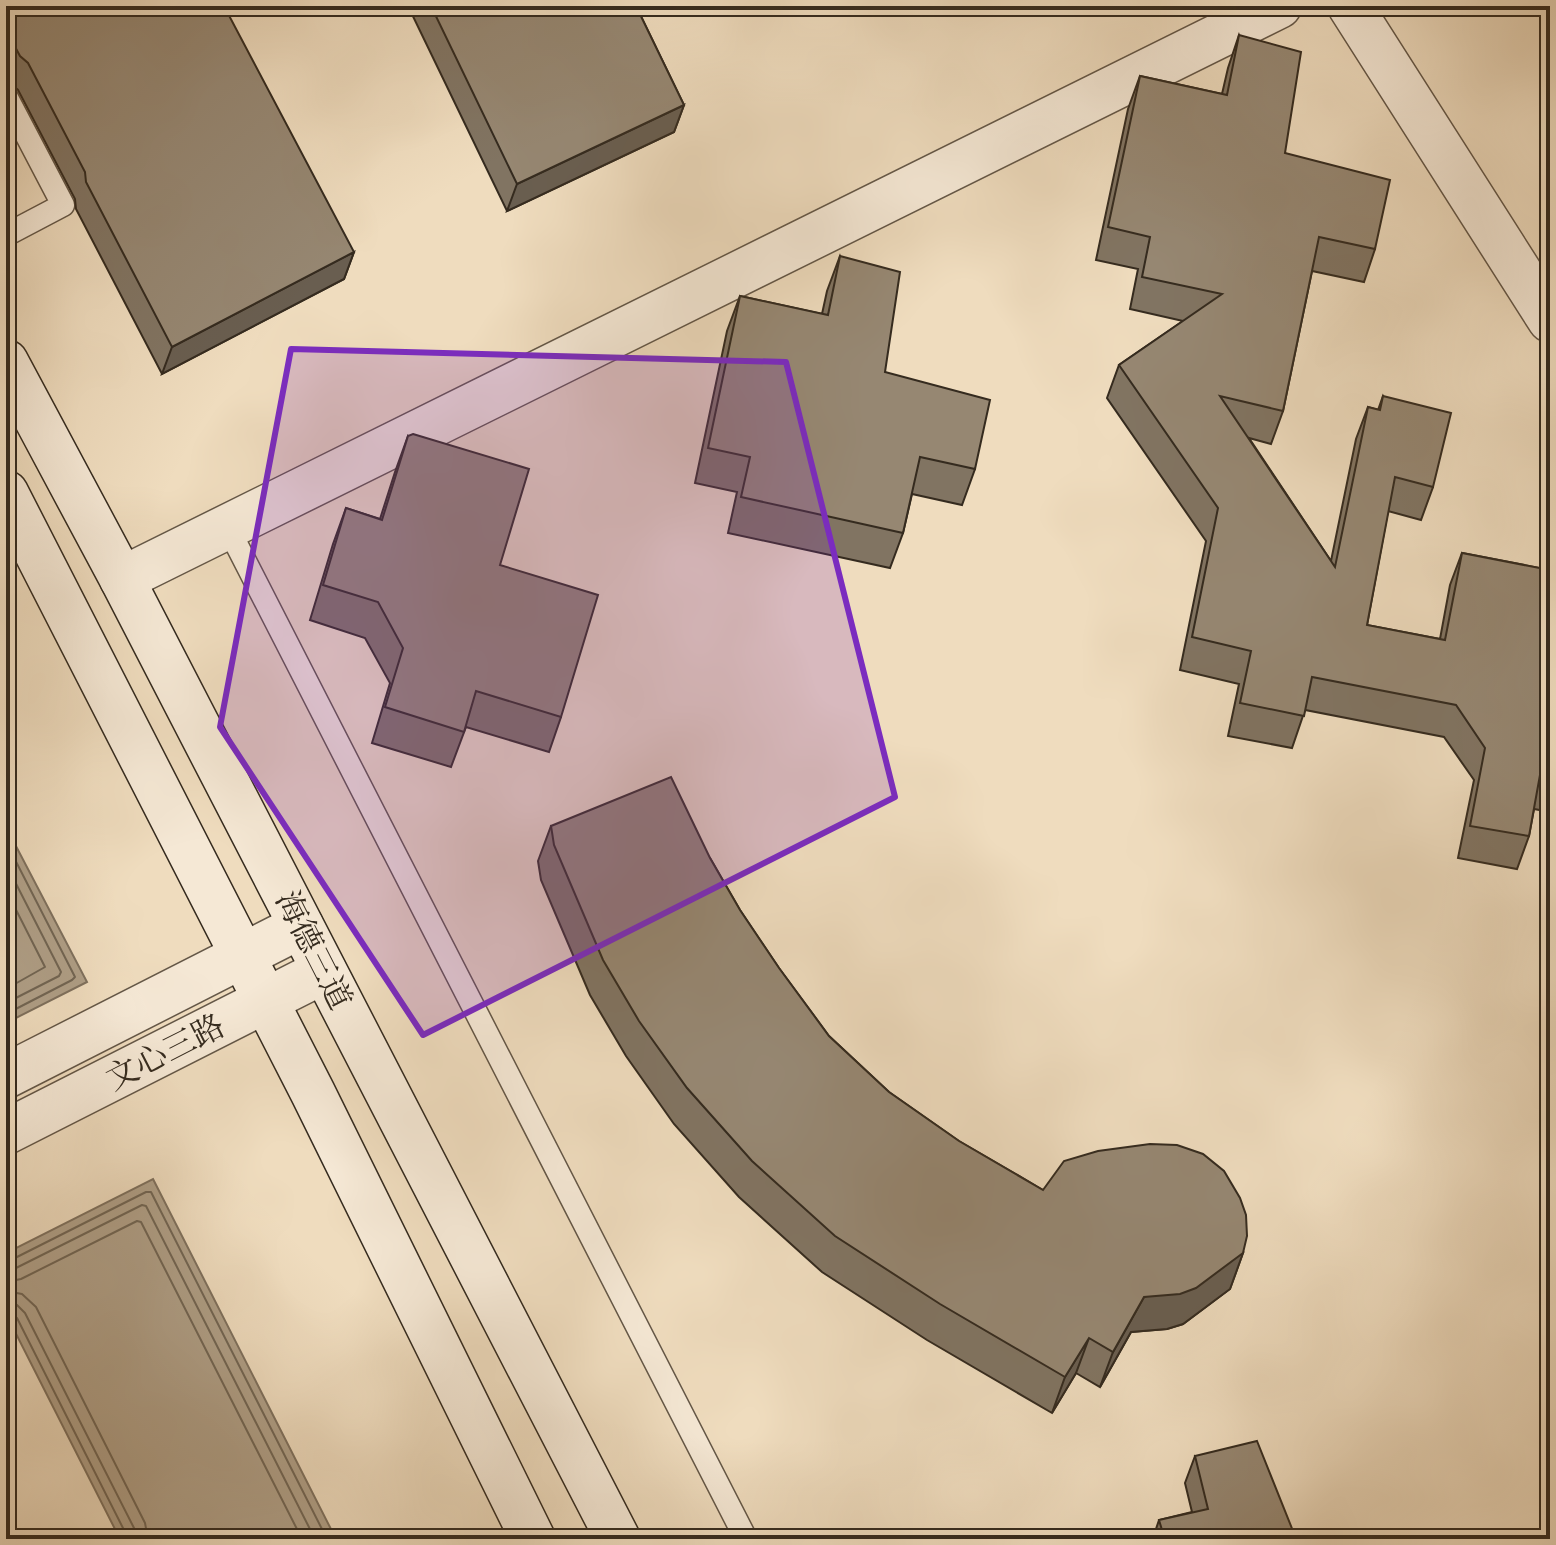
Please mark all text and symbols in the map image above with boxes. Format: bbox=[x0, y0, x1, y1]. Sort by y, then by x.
street label: 海德三道 bbox=[266, 883, 362, 1017]
street label: 文心三路 bbox=[98, 1004, 232, 1100]

